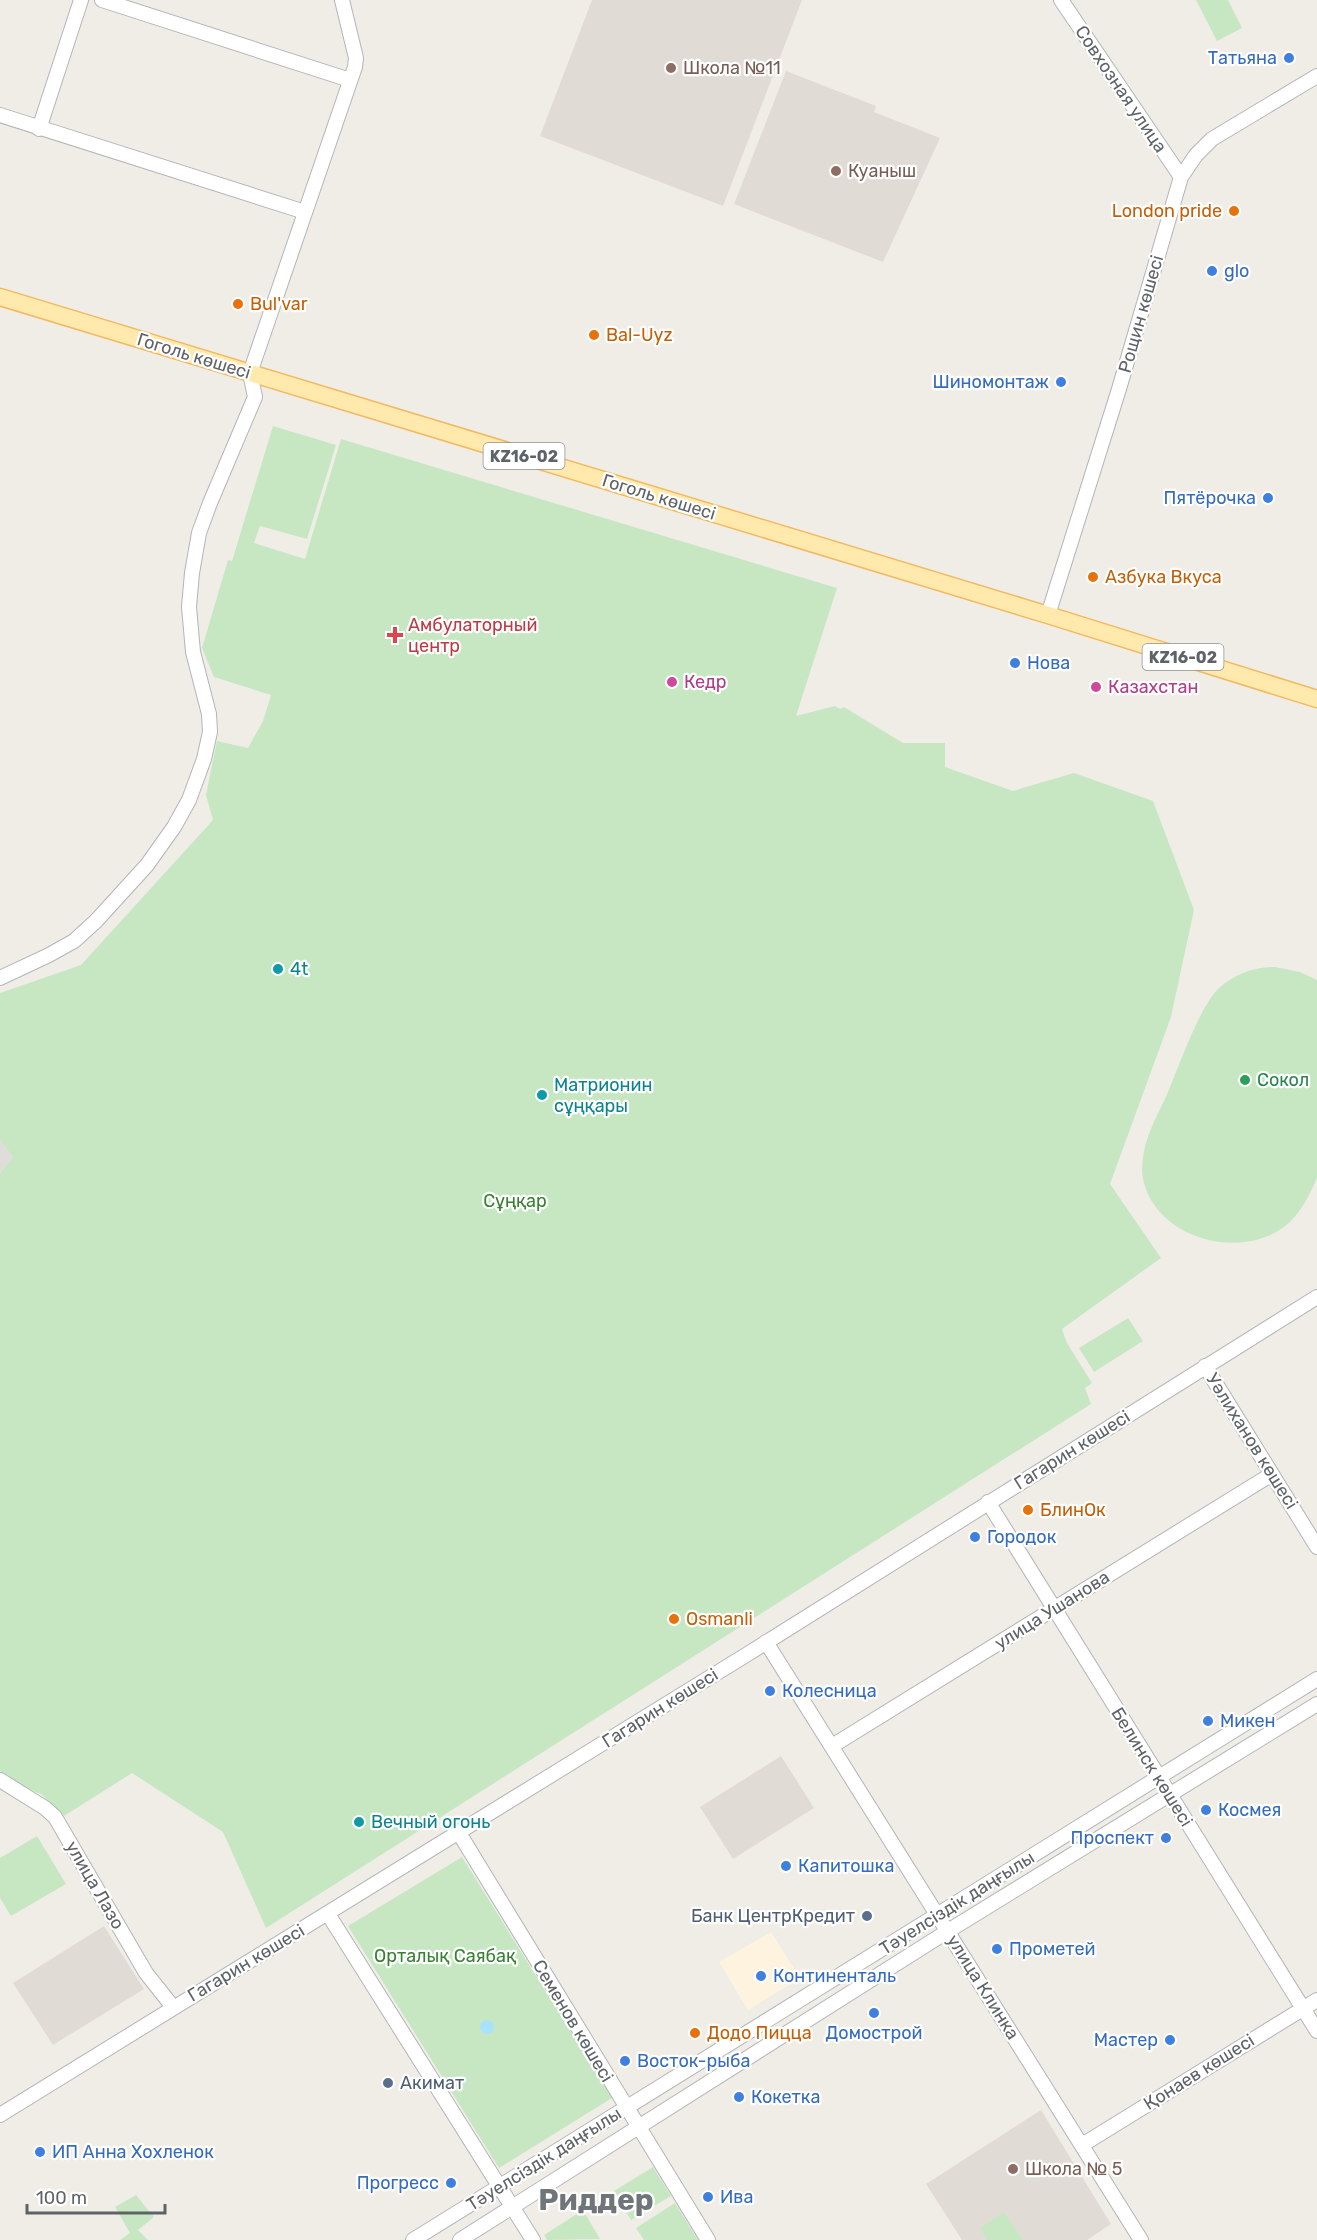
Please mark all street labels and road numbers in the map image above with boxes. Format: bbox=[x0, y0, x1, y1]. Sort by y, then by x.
street label: Совхозная улица bbox=[1070, 21, 1172, 157]
street label: Рощин көшесі bbox=[1114, 253, 1168, 375]
street label: Гоголь көшесі bbox=[135, 328, 253, 384]
road number: KZ16-02 bbox=[484, 443, 564, 469]
street label: Гоголь көшесі bbox=[600, 469, 718, 525]
road number: KZ16-02 bbox=[1142, 644, 1224, 670]
street label: Уәлиханов көшесі bbox=[1201, 1369, 1303, 1513]
street label: Гагарин көшесі bbox=[1010, 1406, 1134, 1494]
street label: улица Ушанова bbox=[990, 1566, 1114, 1654]
street label: Гагарин көшесі bbox=[598, 1664, 722, 1752]
street label: Белинск көшесі bbox=[1107, 1703, 1197, 1831]
street label: улица Лазо bbox=[61, 1837, 129, 1933]
street label: Тәуелсіздік даңғылы bbox=[875, 1846, 1039, 1960]
street label: Гагарин көшесі bbox=[184, 1919, 308, 2007]
street label: улица Клинка bbox=[942, 1930, 1024, 2044]
street label: Семенов көшесі bbox=[528, 1956, 618, 2086]
street label: Қонаев көшесі bbox=[1140, 2029, 1258, 2115]
street label: Тәуелсіздік даңғылы bbox=[462, 2102, 626, 2216]

